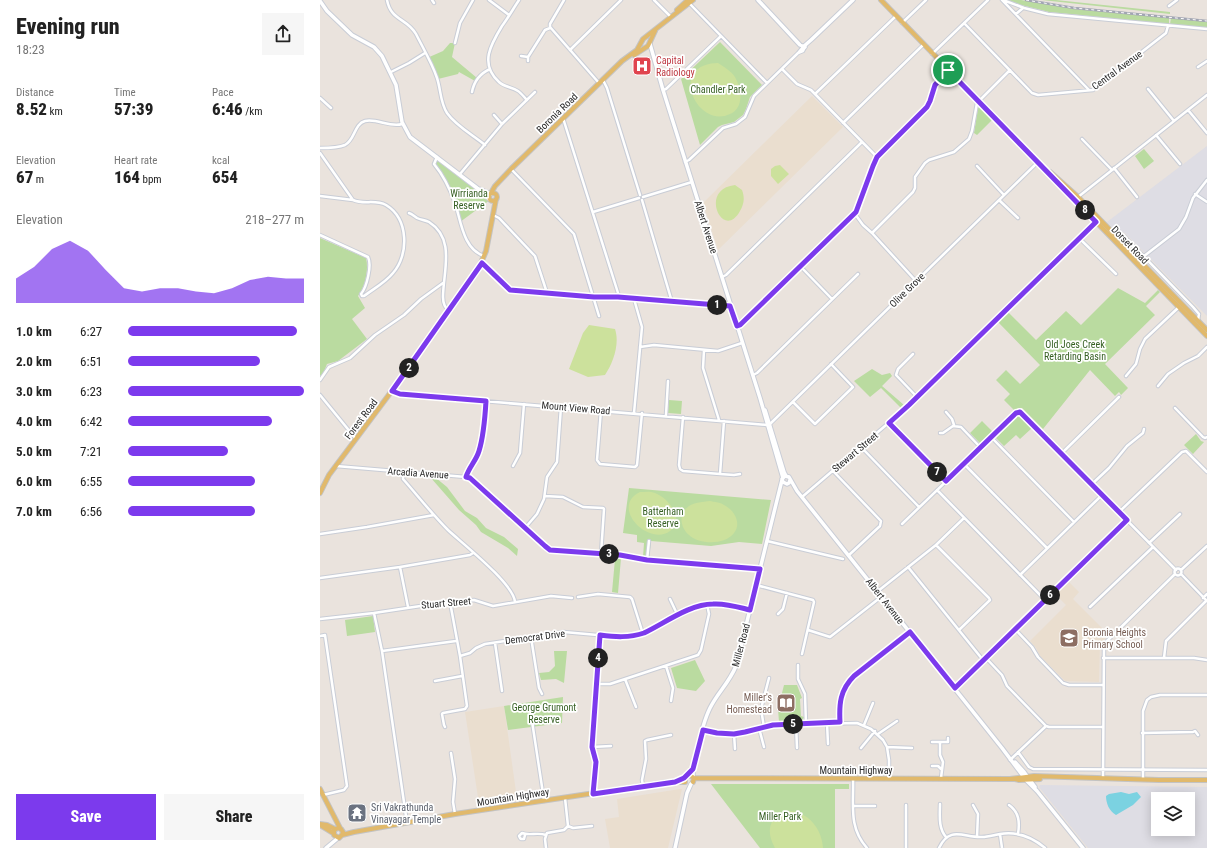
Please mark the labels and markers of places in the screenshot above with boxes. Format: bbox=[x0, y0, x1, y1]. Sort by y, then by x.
pin bbox=[931, 53, 965, 87]
hospital icon: Capital Radiology bbox=[631, 55, 653, 77]
place label: Capital Radiology bbox=[656, 55, 695, 78]
pin: 8 bbox=[1075, 200, 1095, 220]
pin: 1 bbox=[707, 295, 727, 315]
pin: 2 bbox=[399, 358, 419, 378]
pin: 7 bbox=[927, 462, 947, 482]
pin: 3 bbox=[599, 544, 619, 564]
pin: 6 bbox=[1040, 585, 1060, 605]
school or university icon: Boronia Heights Primary School bbox=[1058, 627, 1080, 649]
place label: Boronia Heights Primary School bbox=[1083, 627, 1147, 650]
pin: 4 bbox=[588, 648, 608, 668]
place label: Miller's Homestead bbox=[727, 692, 772, 715]
library icon: Miller's Homestead bbox=[775, 692, 797, 714]
pin: 5 bbox=[783, 714, 803, 734]
temple icon: Sri Vakrathunda Vinayagar Temple bbox=[346, 802, 368, 824]
place label: Sri Vakrathunda Vinayagar Temple bbox=[371, 802, 441, 825]

